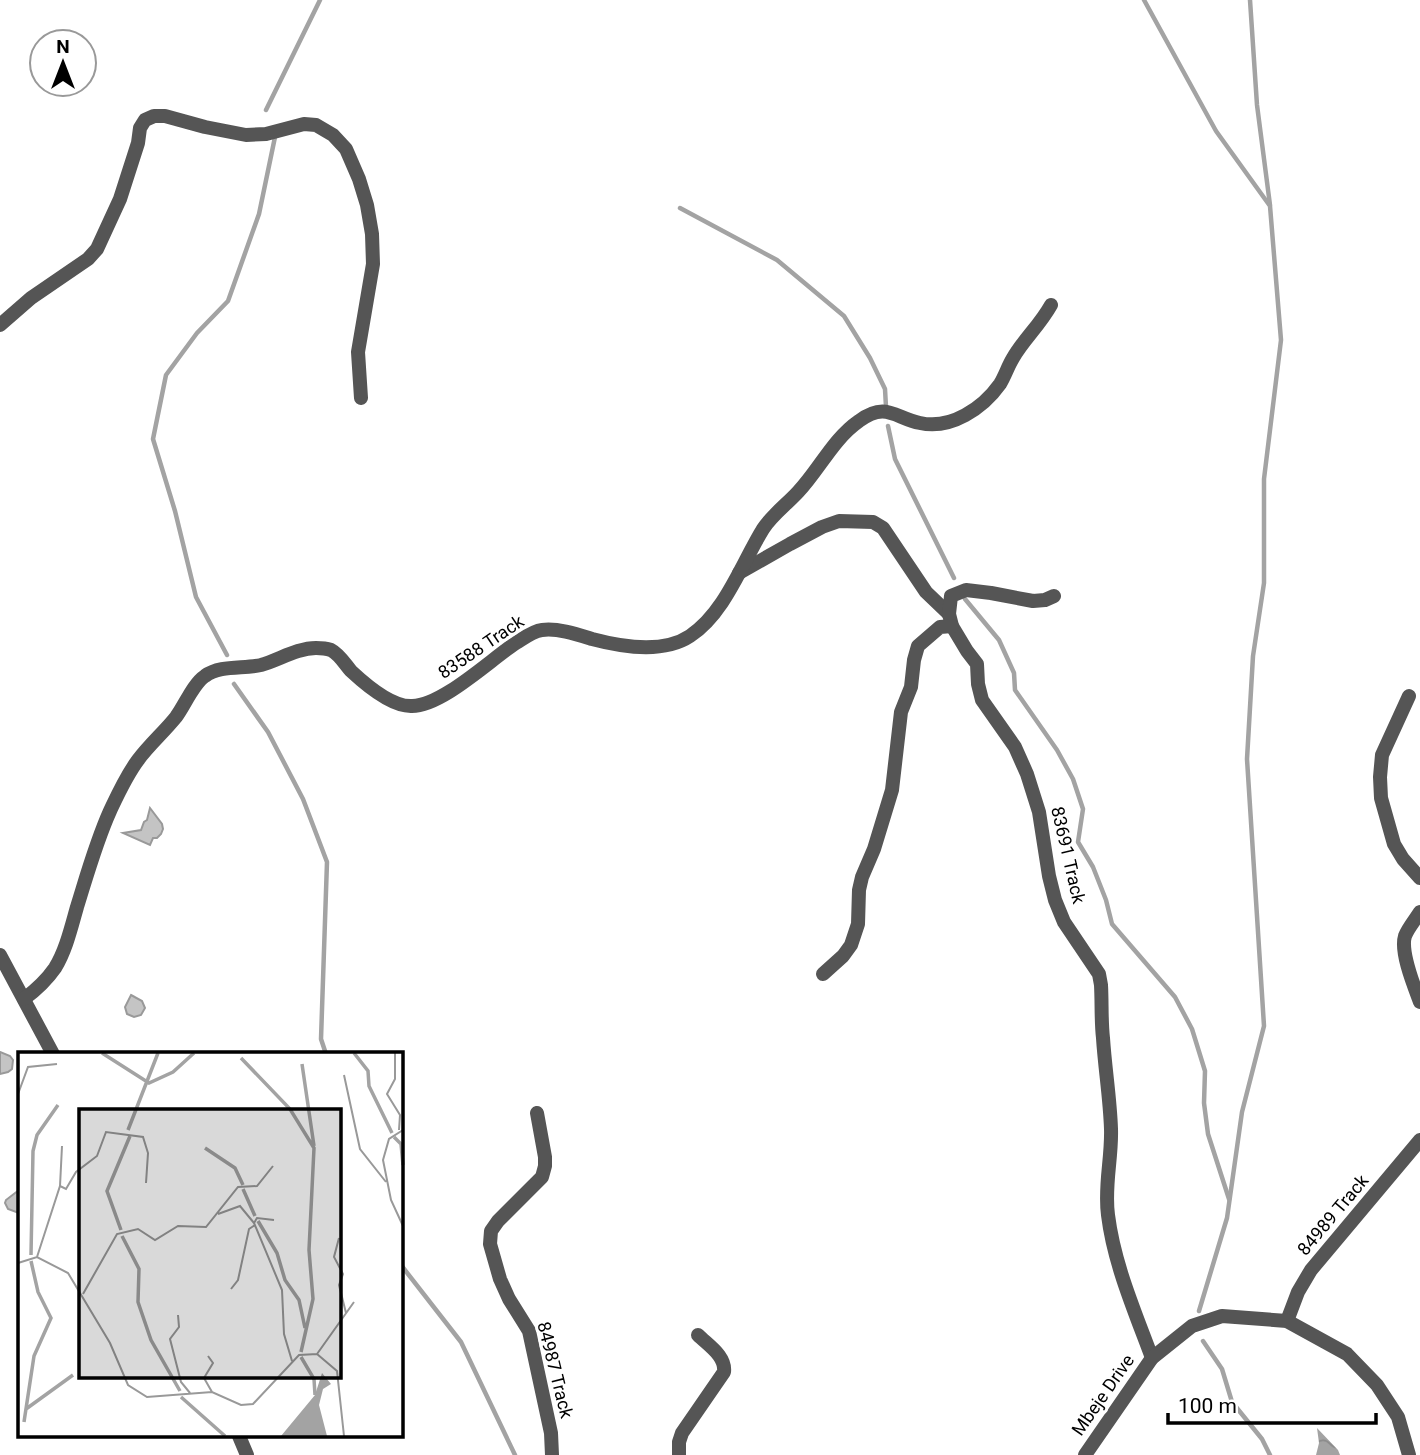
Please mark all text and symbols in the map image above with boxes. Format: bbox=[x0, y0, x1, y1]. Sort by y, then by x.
north arrow bbox=[28, 28, 98, 98]
text: N bbox=[56, 35, 70, 58]
street label: 83588 Track bbox=[434, 610, 528, 683]
street label: 83691 Track bbox=[1047, 804, 1090, 906]
inset map bbox=[18, 1052, 402, 1438]
street label: 84989 Track bbox=[1293, 1169, 1373, 1259]
street label: 84987 Track bbox=[533, 1319, 578, 1421]
street label: Mbeje Drive bbox=[1067, 1350, 1138, 1439]
scale bar bbox=[1168, 1382, 1376, 1426]
text: 100 m bbox=[1178, 1394, 1237, 1418]

